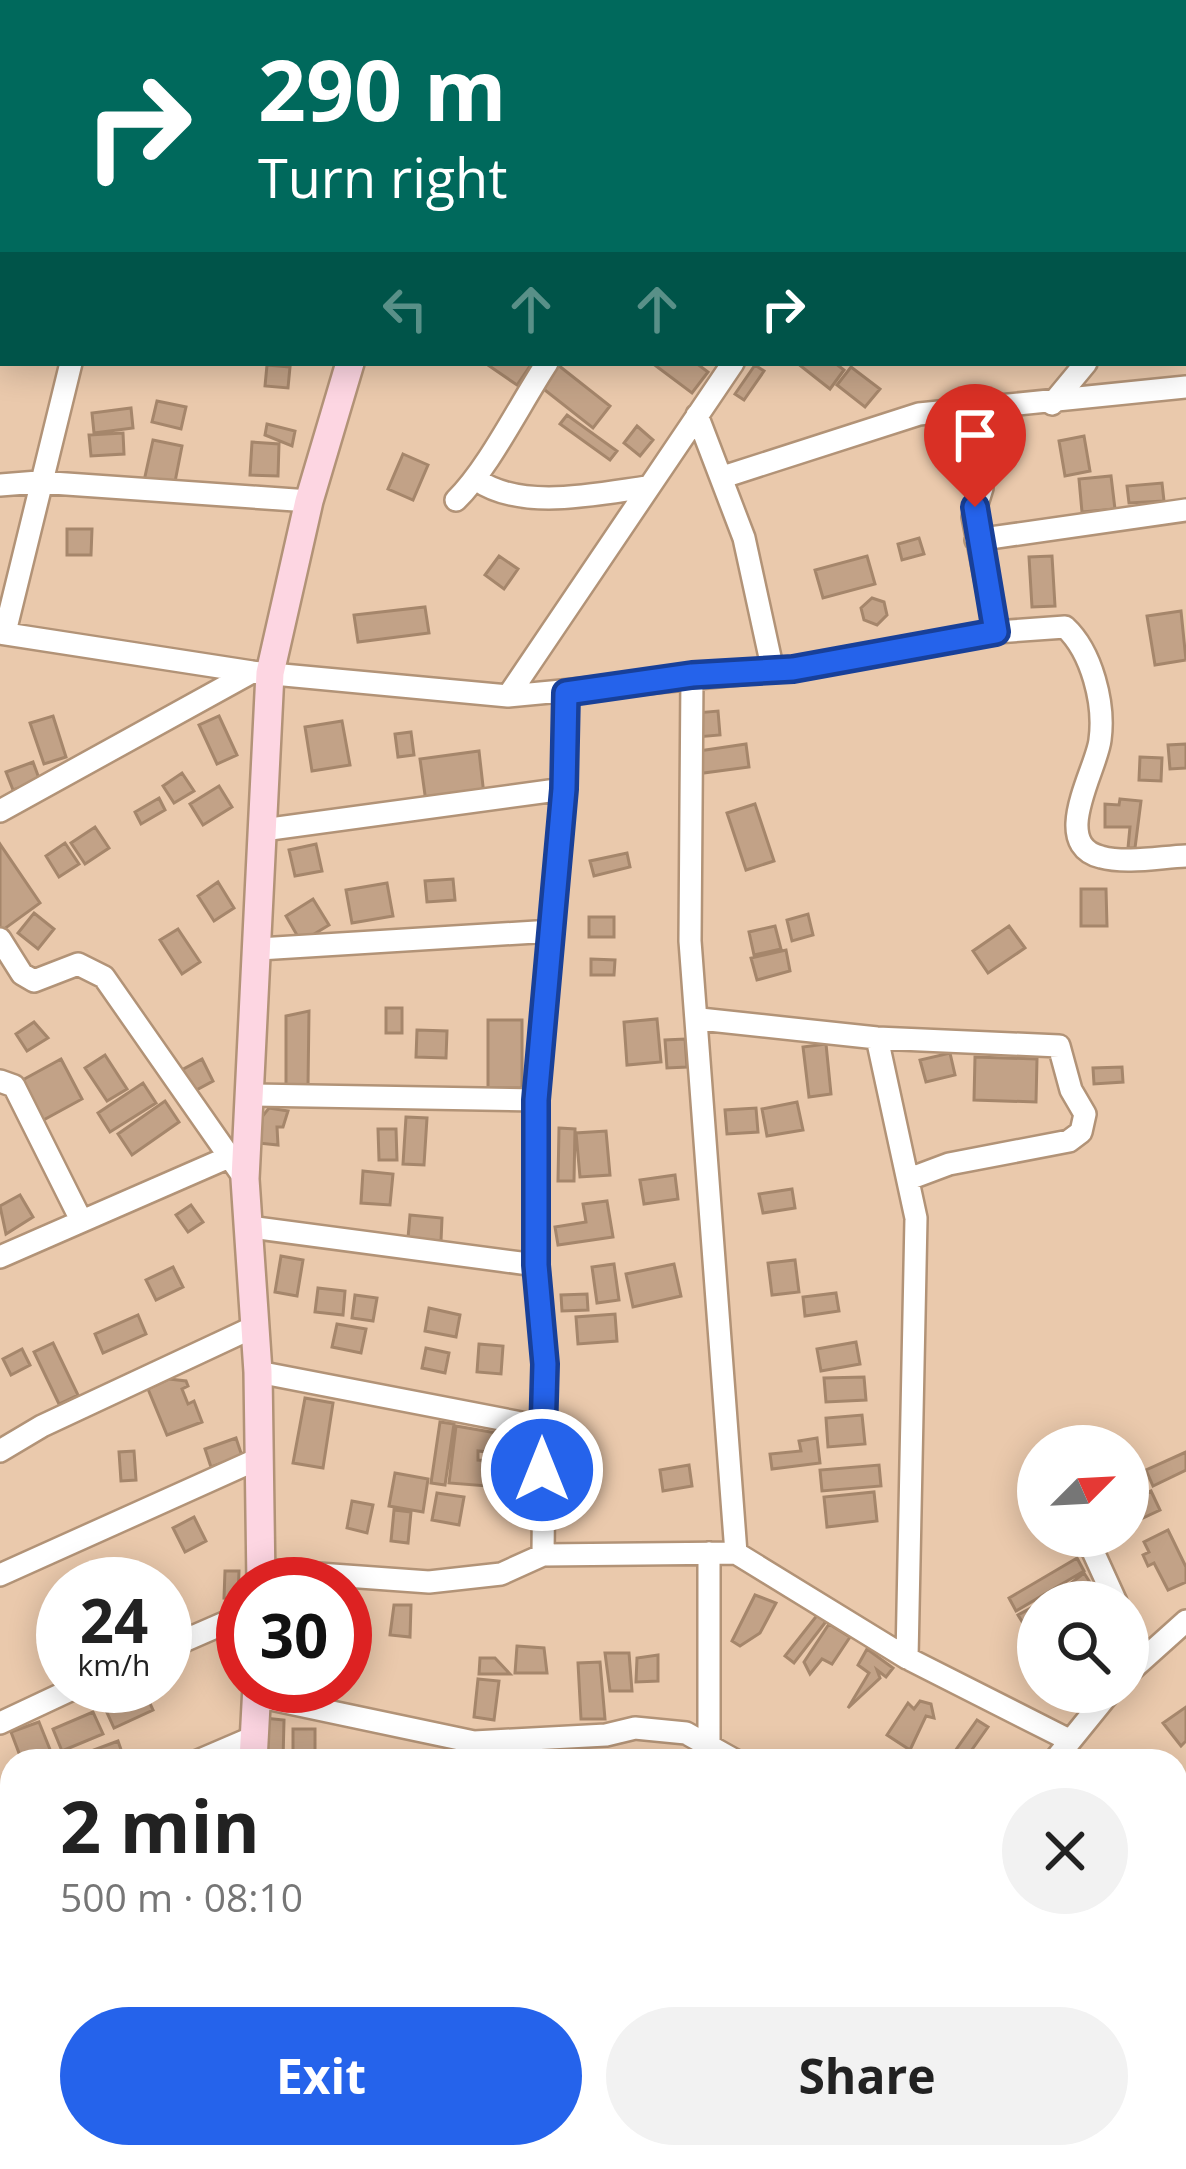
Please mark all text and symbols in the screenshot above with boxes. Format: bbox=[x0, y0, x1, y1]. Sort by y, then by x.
text: 290 m bbox=[258, 31, 506, 146]
icon: right bbox=[60, 48, 216, 204]
text: Turn right bbox=[258, 140, 507, 214]
icon: left bbox=[372, 276, 438, 342]
icon: ahead bbox=[498, 276, 564, 342]
icon: ahead bbox=[624, 276, 690, 342]
icon: right bbox=[750, 276, 816, 342]
pin bbox=[924, 384, 1026, 507]
icon: arrive bbox=[942, 402, 1008, 468]
position arrow bbox=[479, 1407, 605, 1533]
north arrow bbox=[1017, 1425, 1149, 1557]
map controls bbox=[1017, 1425, 1149, 1713]
speed limit sign: 30 bbox=[216, 1557, 372, 1713]
text: 24 bbox=[80, 1579, 148, 1661]
button: search bbox=[1017, 1581, 1149, 1713]
text: km/h bbox=[78, 1644, 150, 1685]
text: 2 min bbox=[60, 1776, 260, 1874]
button: close bbox=[1002, 1788, 1128, 1914]
text: 500 m · 08:10 bbox=[60, 1870, 303, 1923]
button: Exit bbox=[60, 2007, 582, 2145]
button: Share bbox=[606, 2007, 1128, 2145]

